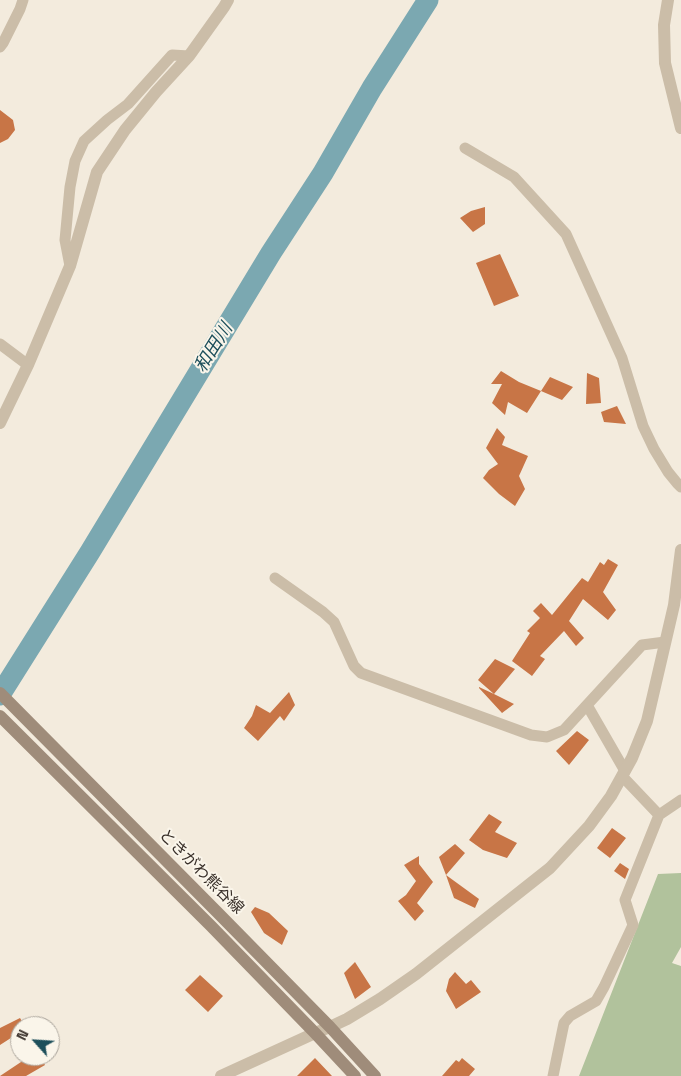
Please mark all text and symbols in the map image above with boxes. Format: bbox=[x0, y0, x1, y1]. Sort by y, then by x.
water label: 和田川 bbox=[191, 319, 237, 377]
street label: ときがわ熊谷線 bbox=[155, 826, 247, 918]
north arrow bbox=[10, 1016, 60, 1066]
text: N bbox=[12, 1027, 33, 1043]

